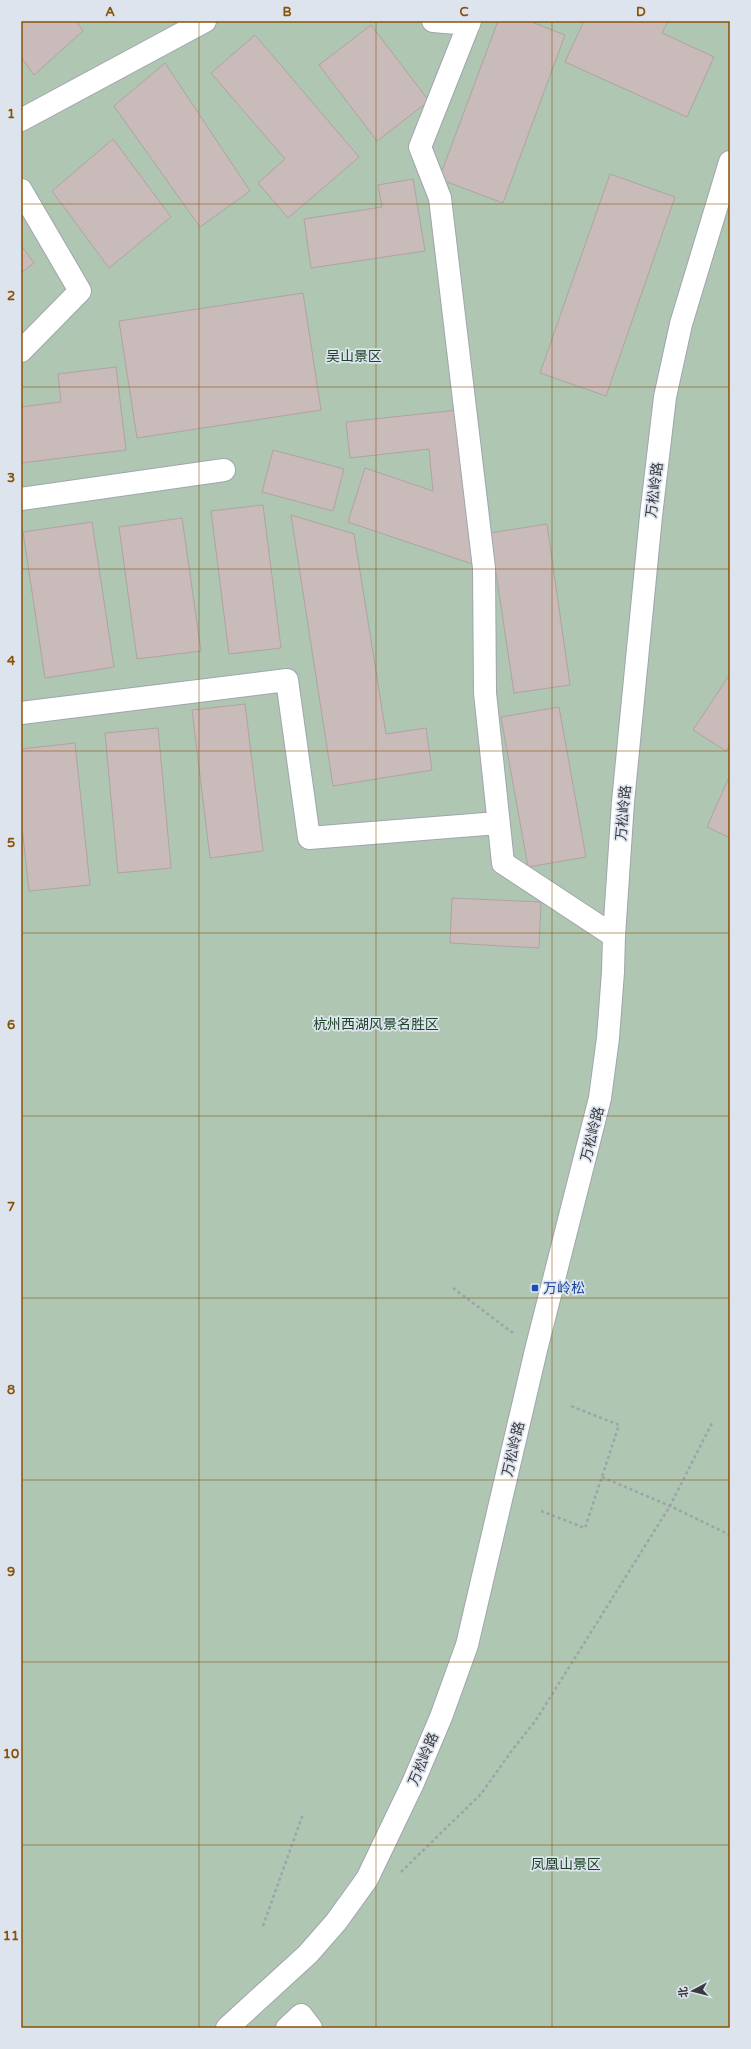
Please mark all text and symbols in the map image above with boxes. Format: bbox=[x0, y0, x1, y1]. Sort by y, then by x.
text: A bbox=[105, 4, 115, 20]
text: B bbox=[282, 4, 292, 20]
text: C bbox=[459, 4, 469, 20]
text: D bbox=[636, 4, 646, 20]
text: 1 bbox=[7, 106, 15, 122]
text: 2 bbox=[7, 288, 15, 304]
park label: 吴山景区 bbox=[326, 348, 382, 365]
street label: 万松岭路 bbox=[643, 461, 666, 519]
text: 3 bbox=[7, 470, 15, 486]
text: 4 bbox=[7, 653, 16, 669]
street label: 万松岭路 bbox=[613, 784, 634, 842]
text: 5 bbox=[7, 835, 15, 851]
park label: 杭州西湖风景名胜区 bbox=[313, 1016, 439, 1033]
text: 6 bbox=[7, 1017, 15, 1033]
street label: 万松岭路 bbox=[577, 1105, 608, 1163]
text: 7 bbox=[7, 1199, 15, 1215]
place label: 万岭松 bbox=[543, 1280, 585, 1297]
marker: 万岭松 bbox=[530, 1283, 540, 1293]
text: 8 bbox=[7, 1382, 15, 1398]
street label: 万松岭路 bbox=[499, 1420, 528, 1478]
text: 9 bbox=[7, 1564, 15, 1580]
street label: 万松岭路 bbox=[405, 1730, 442, 1788]
text: 10 bbox=[3, 1746, 19, 1762]
park label: 凤凰山景区 bbox=[531, 1856, 601, 1873]
text: 11 bbox=[3, 1928, 19, 1944]
north arrow bbox=[673, 1971, 713, 2011]
text: 北 bbox=[676, 1986, 691, 1998]

